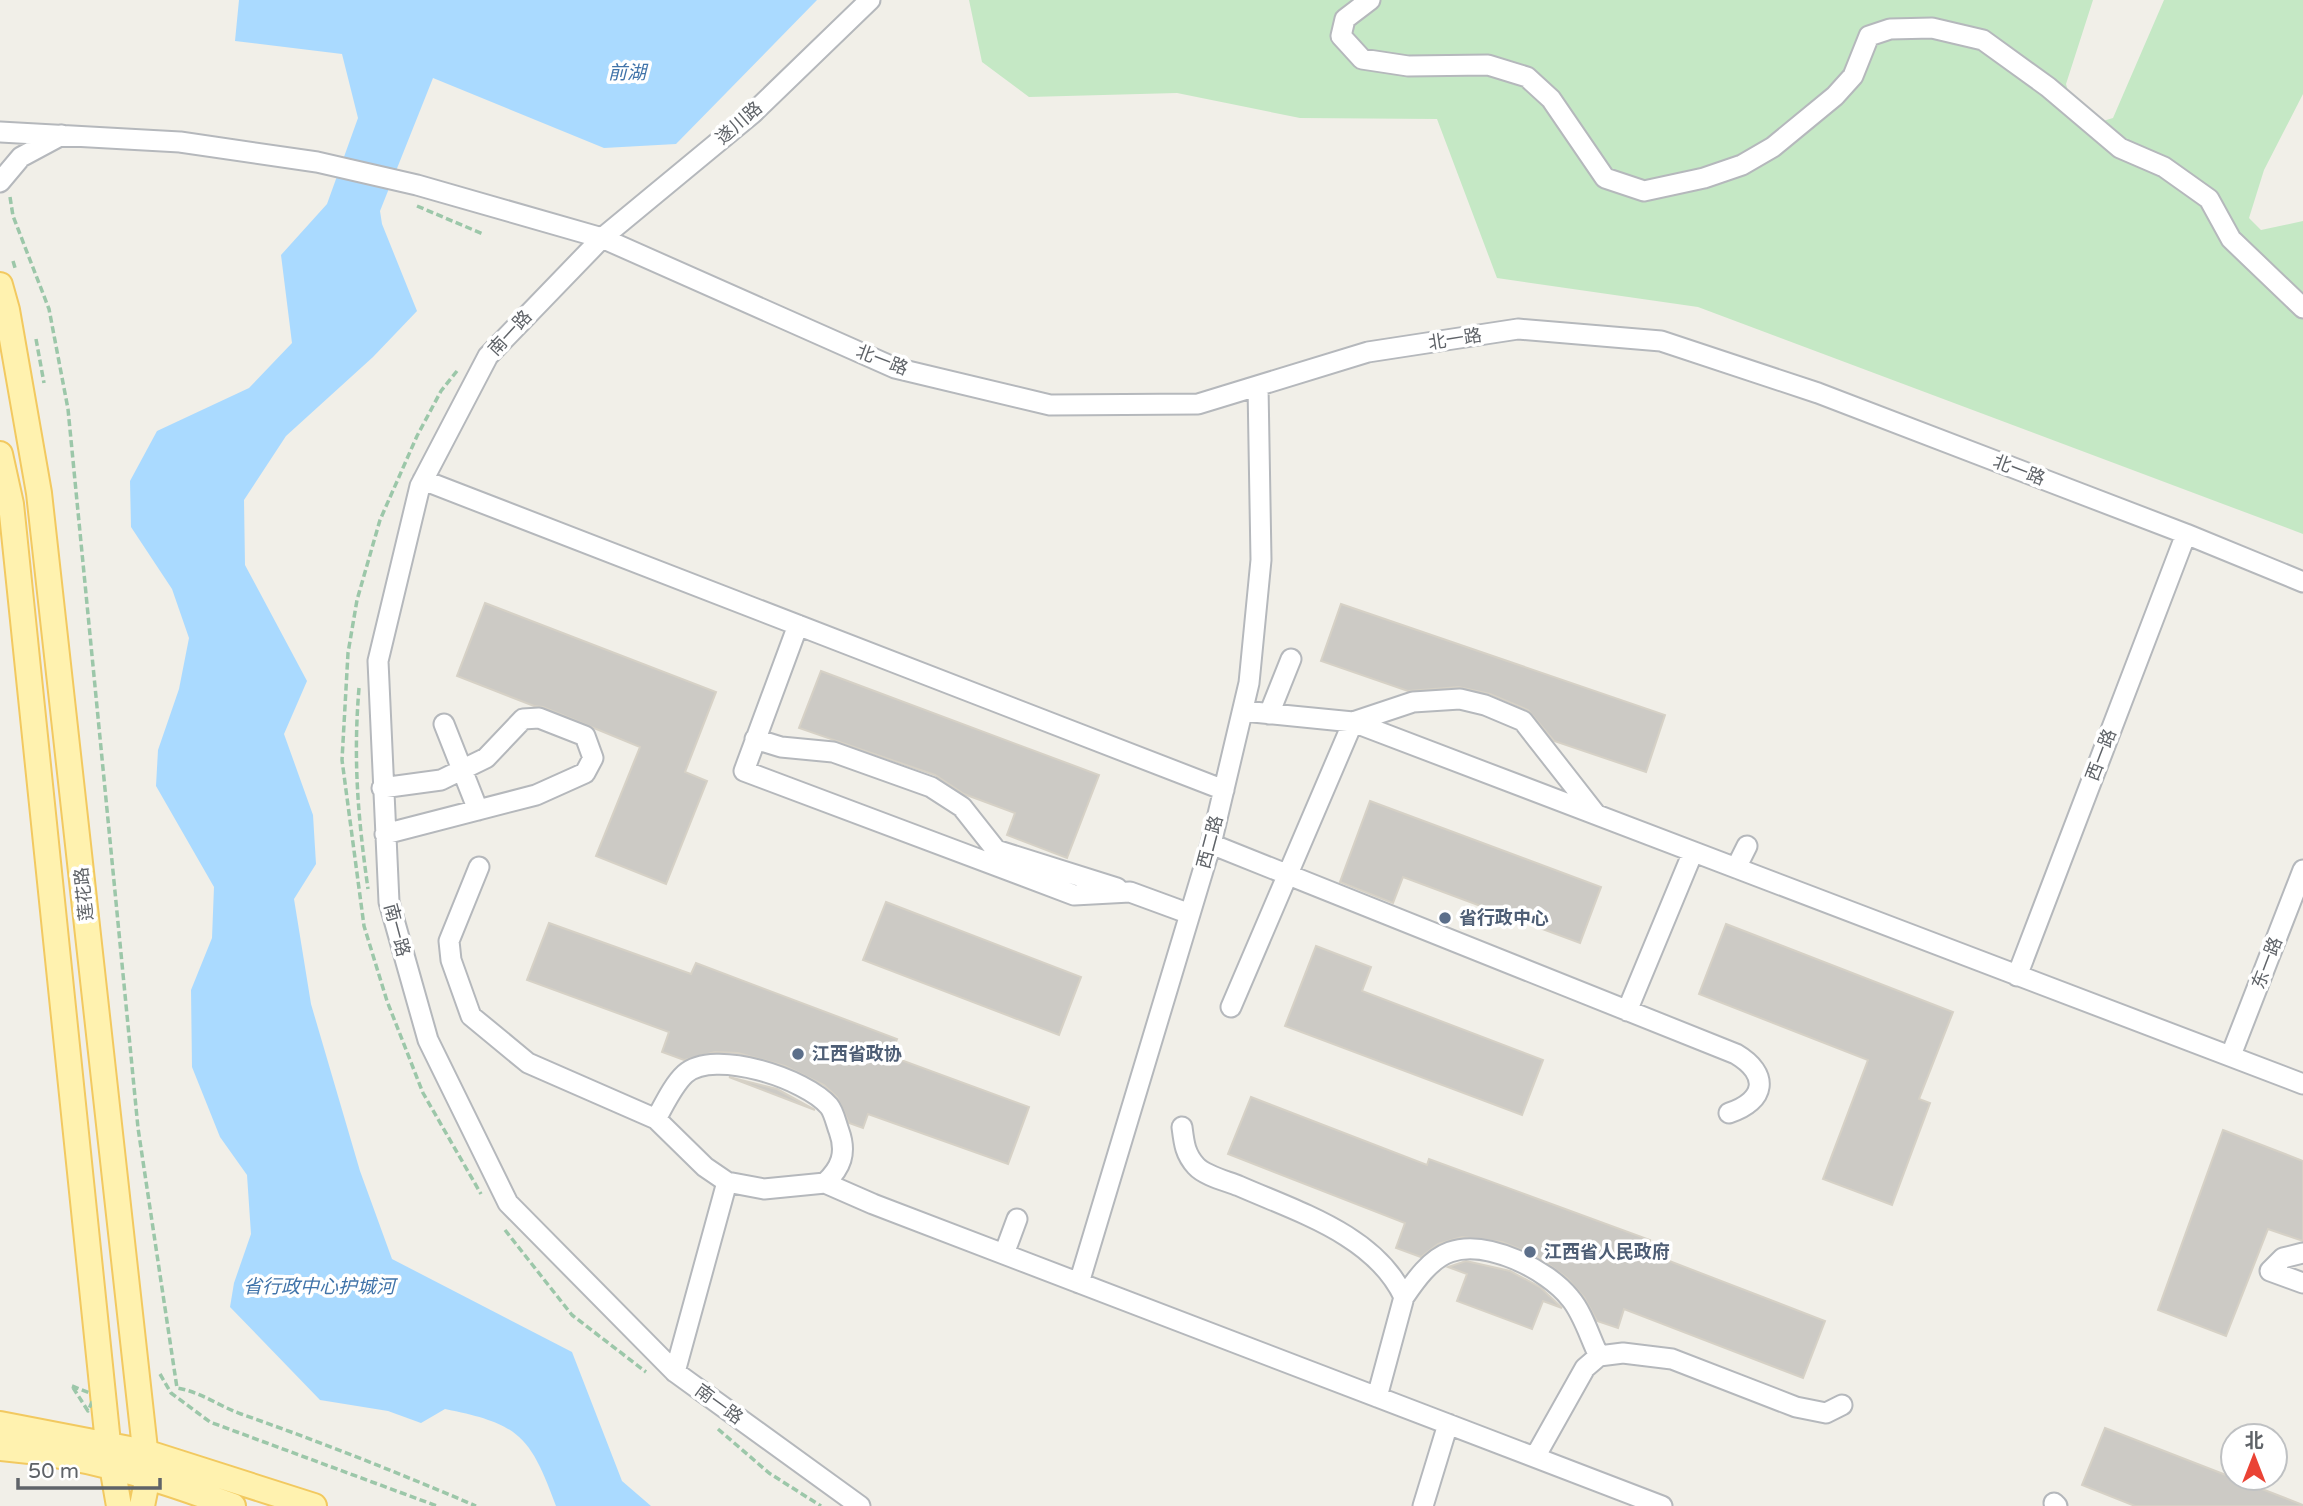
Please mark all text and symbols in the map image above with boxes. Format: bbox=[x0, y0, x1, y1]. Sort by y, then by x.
water label: 前湖 bbox=[608, 62, 649, 84]
street label: 遂川路 bbox=[711, 97, 767, 149]
street label: 南一路 bbox=[484, 306, 536, 360]
street label: 北一路 bbox=[1427, 324, 1483, 354]
street label: 北一路 bbox=[853, 340, 911, 380]
street label: 北一路 bbox=[1990, 450, 2048, 490]
street label: 西一路 bbox=[2081, 726, 2121, 784]
street label: 西二路 bbox=[1192, 813, 1228, 871]
street label: 莲花路 bbox=[70, 866, 98, 922]
street label: 南一路 bbox=[379, 901, 415, 959]
place label: 省行政中心 bbox=[1459, 907, 1549, 929]
marker: 省行政中心 bbox=[1437, 910, 1453, 926]
street label: 东一路 bbox=[2247, 934, 2287, 992]
place label: 江西省政协 bbox=[812, 1043, 902, 1065]
marker: 江西省政协 bbox=[790, 1046, 806, 1062]
place label: 江西省人民政府 bbox=[1544, 1241, 1670, 1263]
marker: 江西省人民政府 bbox=[1522, 1244, 1538, 1260]
water label: 省行政中心护城河 bbox=[243, 1276, 399, 1298]
street label: 南一路 bbox=[691, 1379, 747, 1429]
north arrow bbox=[2219, 1422, 2289, 1492]
text: 北 bbox=[2244, 1430, 2264, 1452]
scale bar bbox=[18, 1446, 159, 1490]
text: 50 m bbox=[28, 1459, 79, 1484]

